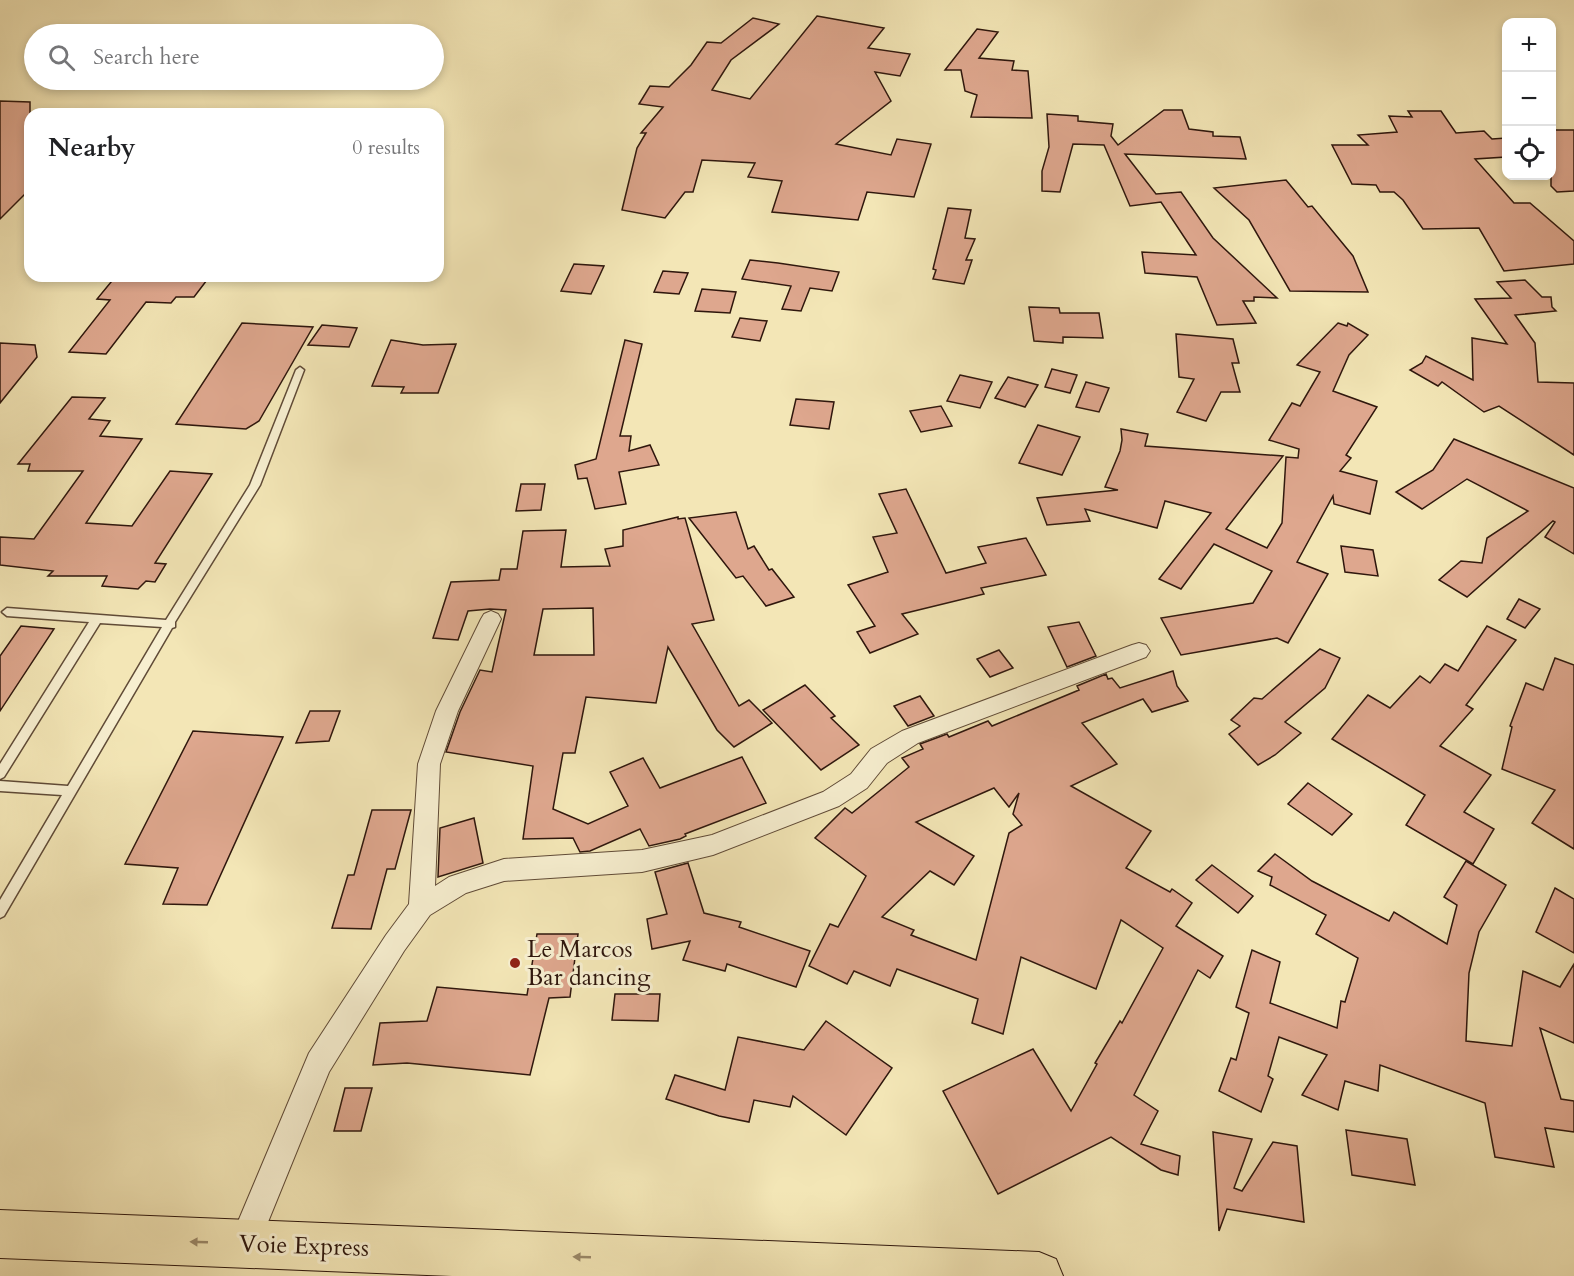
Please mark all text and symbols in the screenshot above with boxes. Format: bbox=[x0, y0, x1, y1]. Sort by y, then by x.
map controls bbox=[1502, 18, 1556, 180]
button: + bbox=[1502, 18, 1556, 72]
search box bbox=[24, 24, 444, 90]
icon: search bbox=[45, 41, 78, 74]
text: Search here bbox=[93, 42, 200, 72]
button: − bbox=[1502, 72, 1556, 126]
button: locate bbox=[1502, 126, 1556, 180]
text: Nearby bbox=[48, 130, 136, 165]
text: 0 results bbox=[352, 134, 420, 161]
place label: Le Marcos Bar dancing bbox=[527, 933, 651, 994]
marker: Le Marcos Bar dancing bbox=[508, 956, 522, 970]
street label: Voie Express bbox=[239, 1227, 369, 1265]
one-way arrow bbox=[189, 1237, 208, 1246]
one-way arrow bbox=[573, 1253, 592, 1262]

